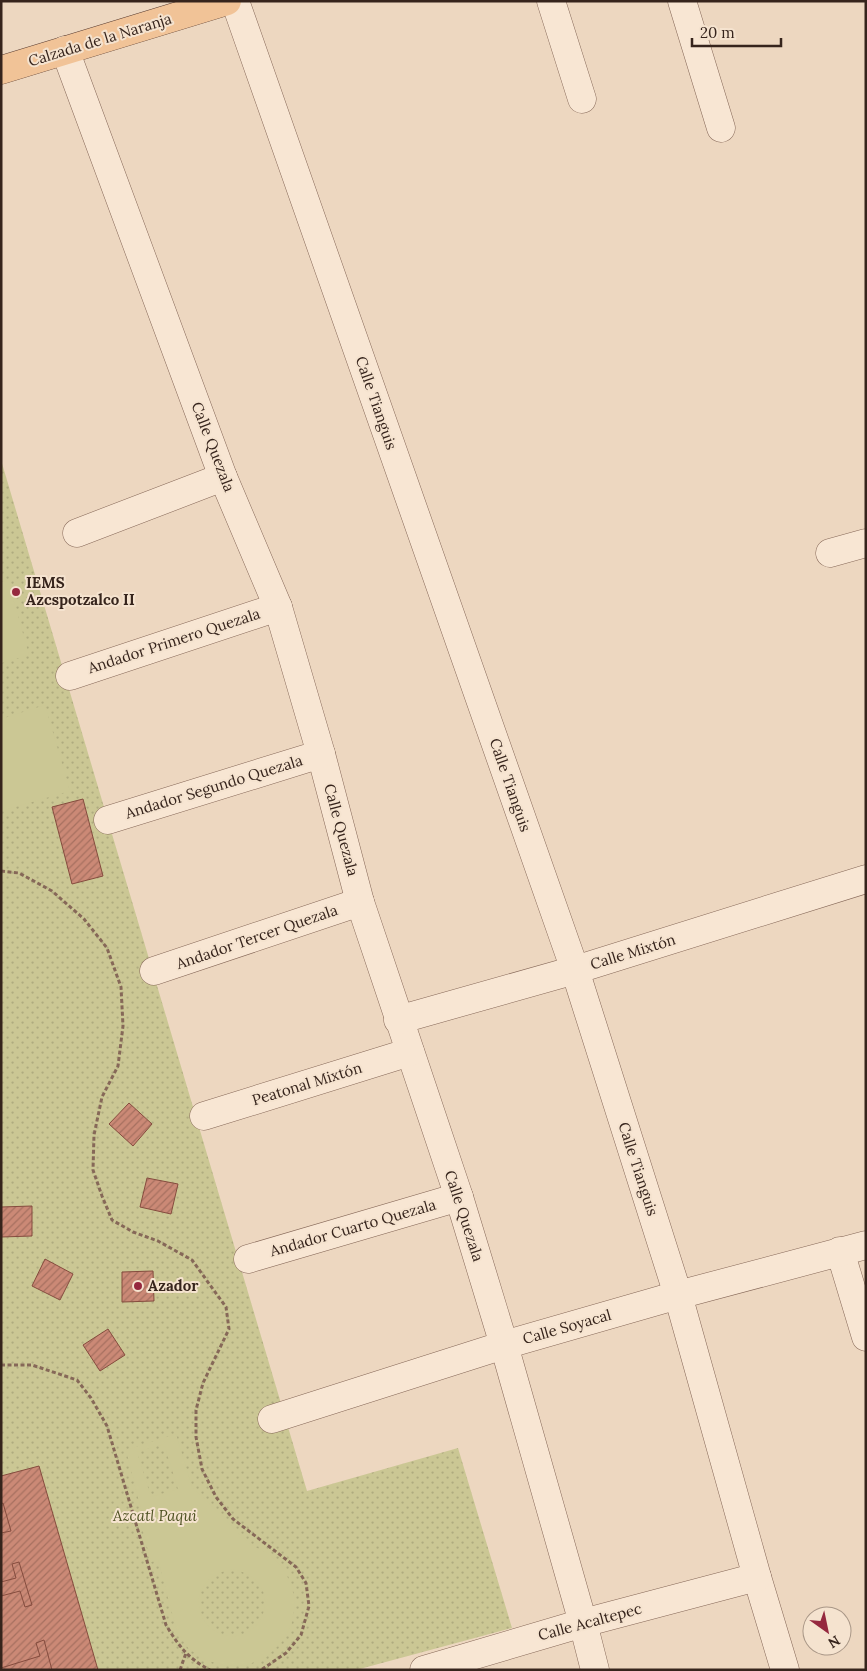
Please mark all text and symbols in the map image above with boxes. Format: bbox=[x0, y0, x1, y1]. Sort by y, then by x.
street label: Calzada de la Naranja bbox=[26, 9, 174, 70]
scale bar bbox=[692, 15, 781, 47]
text: 20 m bbox=[700, 23, 735, 42]
street label: Calle Tianguis bbox=[352, 354, 401, 452]
street label: Calle Quezala bbox=[188, 399, 239, 495]
place label: IEMS Azcspotzalco II bbox=[26, 573, 135, 609]
marker: IEMS Azcspotzalco II bbox=[10, 586, 22, 598]
street label: Andador Primero Quezala bbox=[84, 604, 263, 678]
street label: Calle Tianguis bbox=[486, 736, 535, 834]
street label: Andador Segundo Quezala bbox=[122, 750, 305, 823]
street label: Calle Quezala bbox=[320, 782, 363, 878]
street label: Andador Tercer Quezala bbox=[173, 900, 340, 973]
street label: Calle Mixtón bbox=[588, 930, 678, 973]
street label: Peatonal Mixtón bbox=[250, 1058, 364, 1109]
street label: Calle Tianguis bbox=[614, 1120, 663, 1218]
street label: Calle Quezala bbox=[441, 1168, 488, 1264]
street label: Andador Cuarto Quezala bbox=[267, 1195, 438, 1261]
place label: Azador bbox=[148, 1276, 199, 1295]
marker: Azador bbox=[132, 1280, 144, 1292]
street label: Calle Soyacal bbox=[520, 1305, 613, 1348]
park label: Azcatl Paqui bbox=[112, 1506, 197, 1525]
street label: Calle Acaltepec bbox=[536, 1599, 644, 1644]
north arrow bbox=[802, 1606, 852, 1656]
text: N bbox=[824, 1631, 844, 1652]

